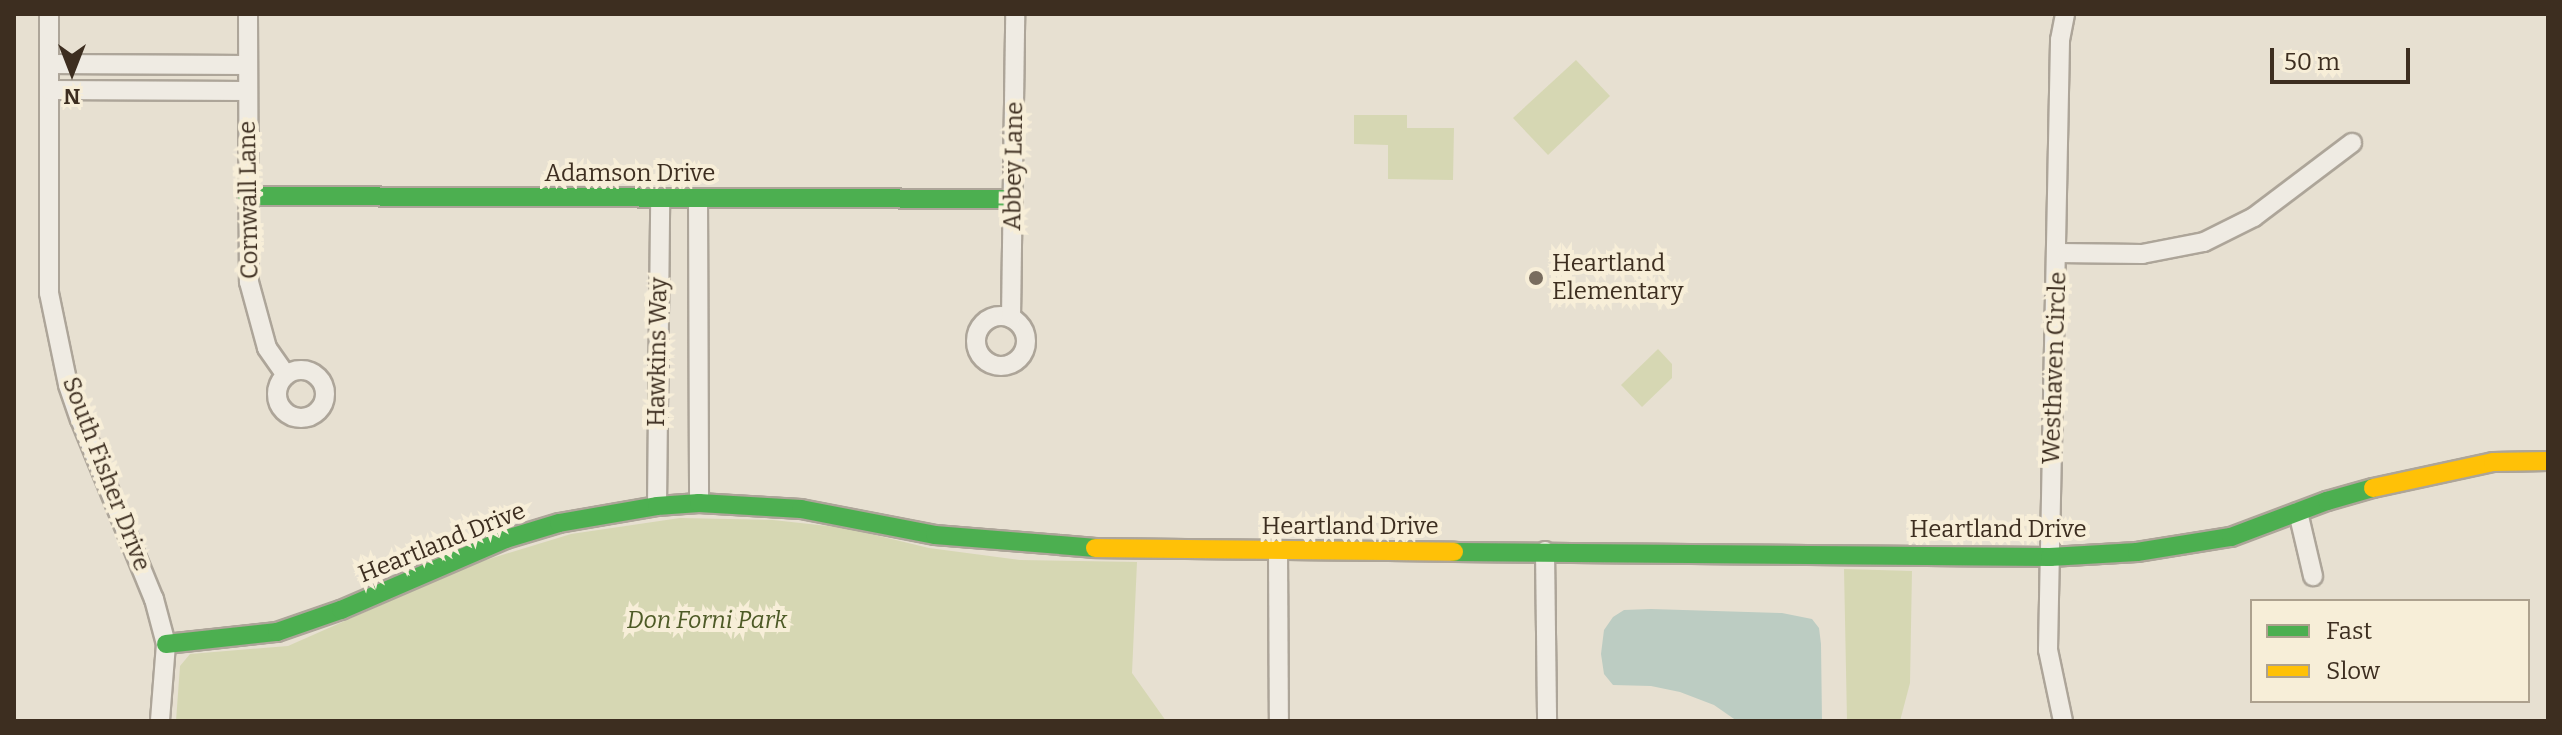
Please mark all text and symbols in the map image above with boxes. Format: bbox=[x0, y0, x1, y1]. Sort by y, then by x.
north arrow bbox=[32, 32, 112, 112]
scale bar bbox=[2274, 32, 2414, 82]
text: 50 m bbox=[2284, 48, 2340, 76]
text: N bbox=[64, 83, 81, 110]
street label: Abbey Lane bbox=[998, 101, 1030, 231]
street label: Cornwall Lane bbox=[233, 121, 265, 279]
street label: Adamson Drive bbox=[545, 160, 715, 188]
place label: Heartland Elementary bbox=[1552, 250, 1683, 306]
marker: Heartland Elementary bbox=[1527, 269, 1545, 287]
street label: Westhaven Circle bbox=[2037, 271, 2073, 465]
street label: Hawkins Way bbox=[642, 277, 674, 427]
street label: South Fisher Drive bbox=[56, 373, 156, 575]
street label: Heartland Drive bbox=[354, 496, 530, 590]
street label: Heartland Drive bbox=[1261, 513, 1439, 541]
street label: Heartland Drive bbox=[1909, 516, 2087, 544]
legend bbox=[2250, 599, 2530, 703]
park label: Don Forni Park bbox=[627, 607, 787, 635]
text: Fast bbox=[2326, 617, 2372, 645]
text: Slow bbox=[2326, 657, 2380, 685]

